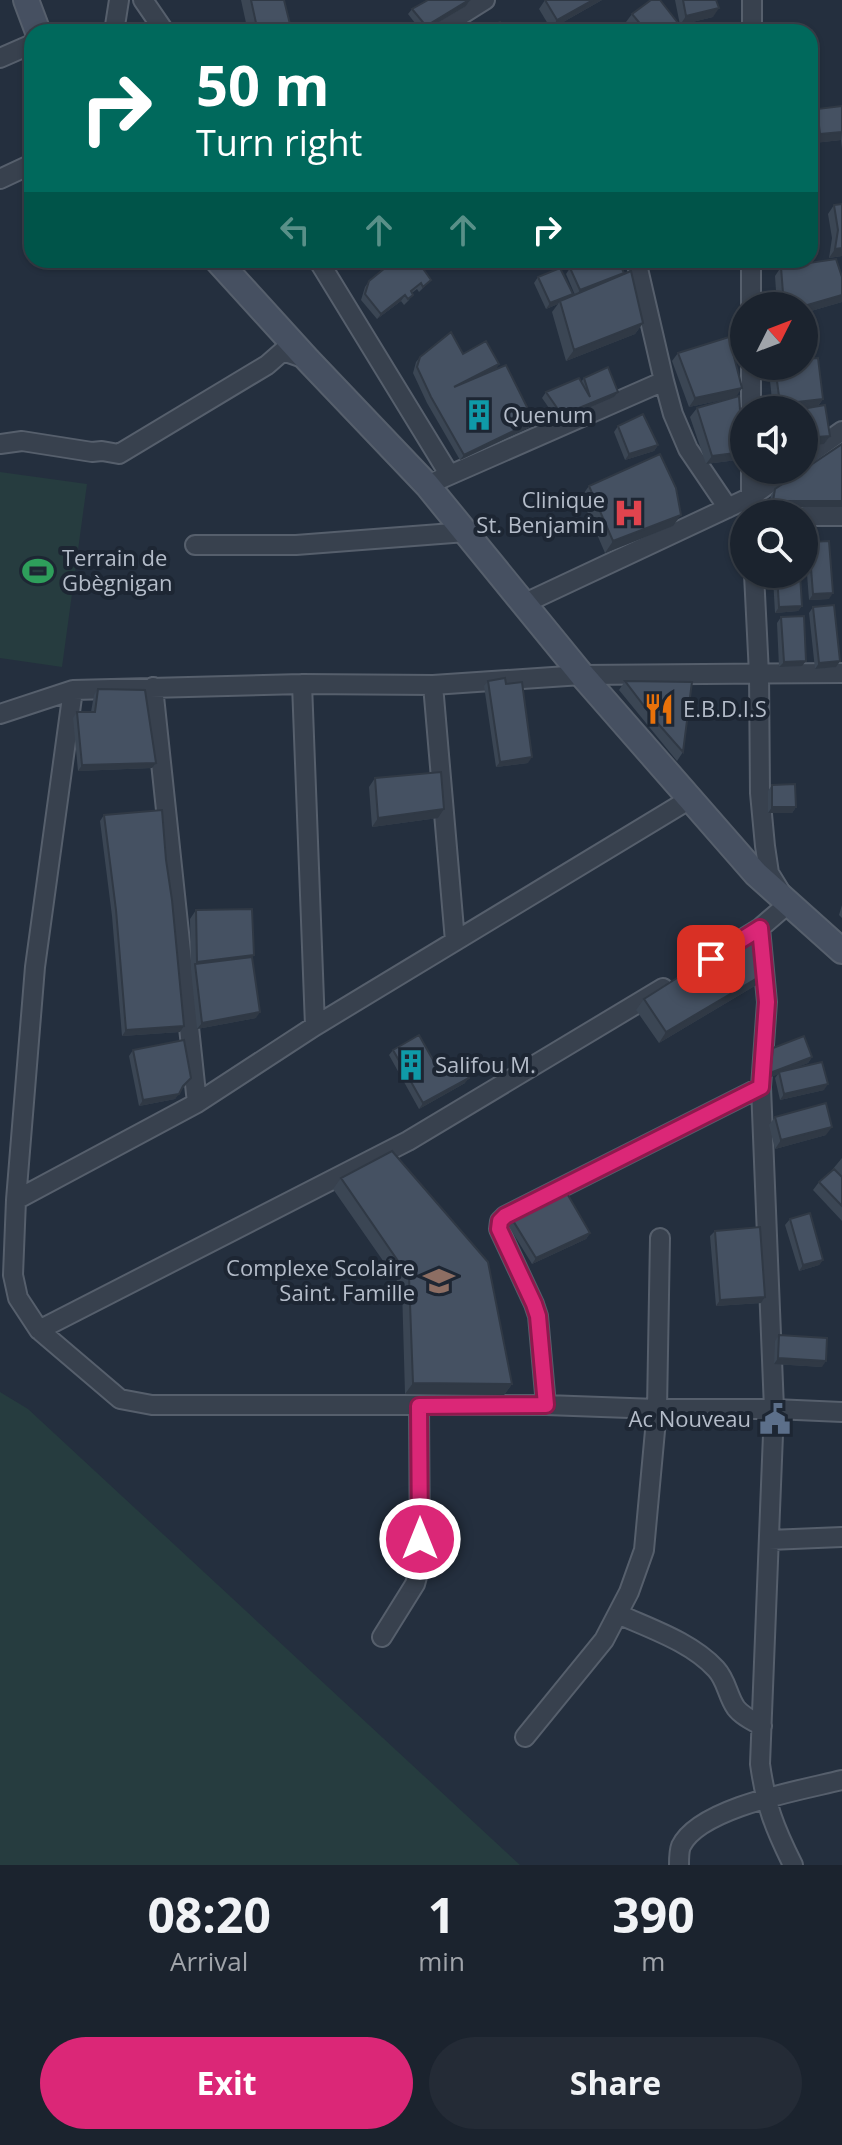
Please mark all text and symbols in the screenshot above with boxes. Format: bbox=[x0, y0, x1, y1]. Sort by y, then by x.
text: 50 m bbox=[196, 46, 330, 122]
icon: right bbox=[64, 56, 168, 160]
text: Turn right bbox=[196, 118, 362, 167]
icon: left bbox=[273, 208, 317, 252]
icon: ahead bbox=[357, 208, 401, 252]
icon: ahead bbox=[441, 208, 485, 252]
icon: right bbox=[525, 208, 569, 252]
north arrow bbox=[730, 292, 818, 380]
map controls bbox=[730, 292, 818, 588]
button: sound bbox=[730, 396, 818, 484]
building icon: Quenum bbox=[462, 398, 496, 432]
place label: Quenum bbox=[503, 399, 593, 429]
place label: Clinique St. Benjamin bbox=[476, 484, 605, 539]
hospital icon: Clinique St. Benjamin bbox=[612, 496, 646, 530]
button: search bbox=[730, 500, 818, 588]
place label: Terrain de Gbègnigan bbox=[62, 542, 172, 597]
sports icon: Terrain de Gbègnigan bbox=[21, 554, 55, 588]
restaurant icon: E.B.D.I.S bbox=[642, 692, 676, 726]
place label: E.B.D.I.S bbox=[683, 693, 767, 723]
pin bbox=[677, 925, 745, 993]
icon: arrive bbox=[689, 937, 733, 981]
building icon: Salifou M. bbox=[394, 1048, 428, 1082]
place label: Salifou M. bbox=[435, 1049, 536, 1079]
place label: Complexe Scolaire Saint. Famille bbox=[226, 1252, 415, 1307]
school or university icon: Complexe Scolaire Saint. Famille bbox=[422, 1264, 456, 1298]
public building icon: Ac Nouveau bbox=[758, 1402, 792, 1436]
place label: Ac Nouveau bbox=[628, 1403, 751, 1433]
position arrow bbox=[378, 1497, 462, 1581]
text: 08:20 bbox=[147, 1882, 271, 1947]
text: 1 bbox=[428, 1882, 455, 1947]
text: 390 bbox=[612, 1882, 695, 1947]
text: Arrival bbox=[170, 1943, 248, 1979]
text: min bbox=[418, 1943, 465, 1979]
text: m bbox=[641, 1943, 665, 1979]
button: Exit bbox=[40, 2037, 413, 2129]
button: Share bbox=[429, 2037, 802, 2129]

